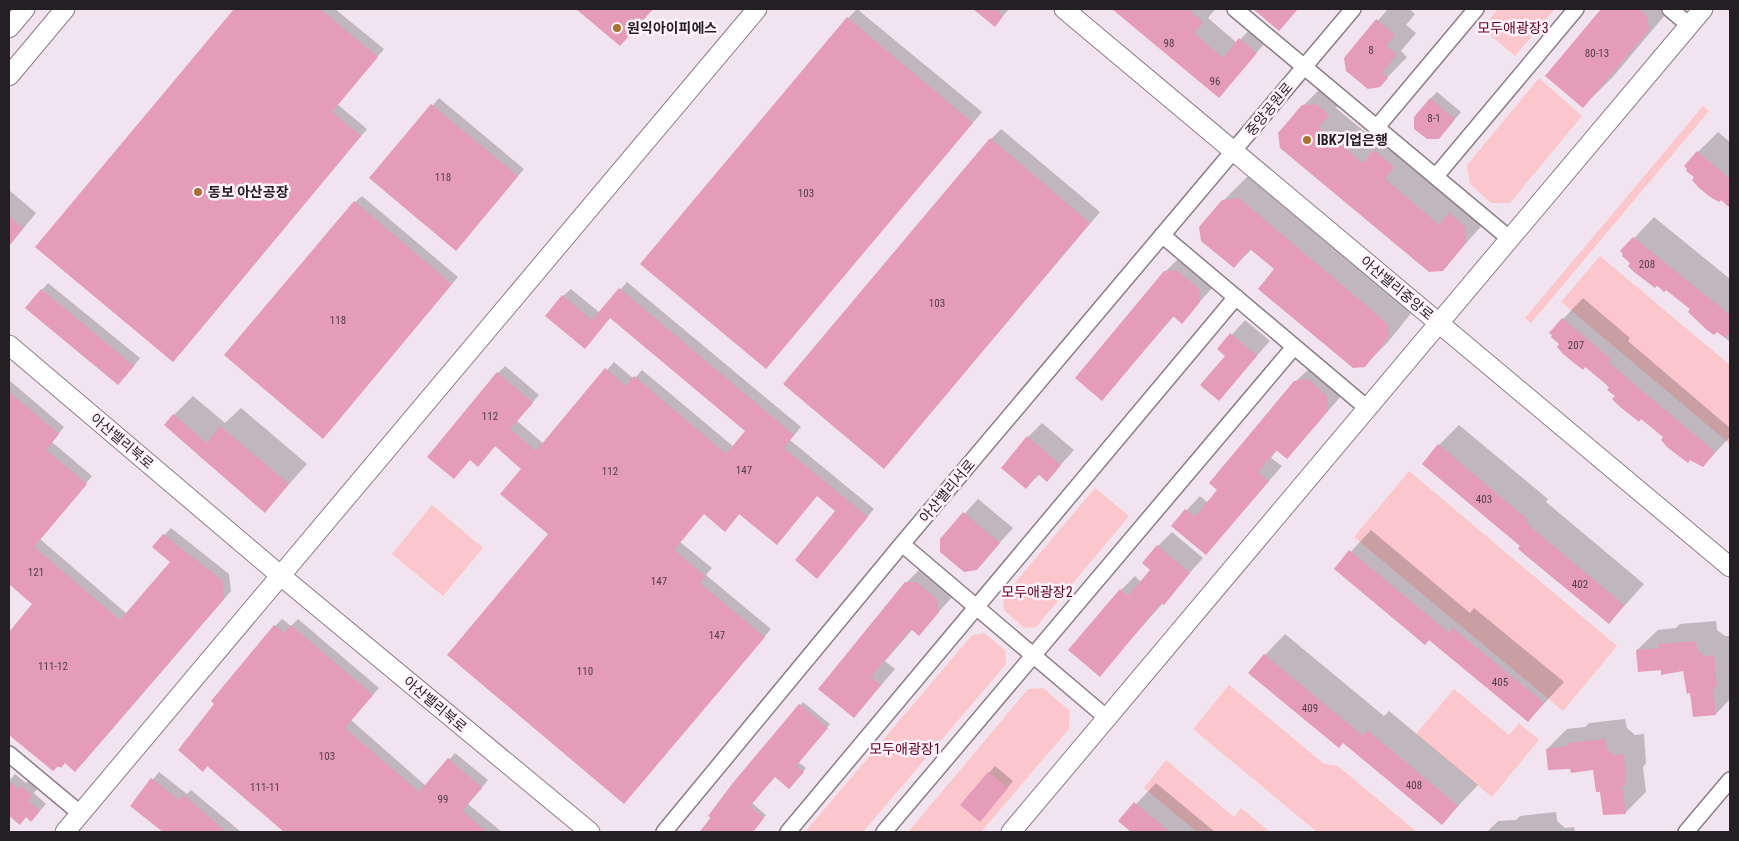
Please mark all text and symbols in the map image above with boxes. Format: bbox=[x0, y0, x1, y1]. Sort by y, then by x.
place label: 원익아이피에스 bbox=[627, 20, 717, 36]
park label: 모두애광장3 bbox=[1477, 20, 1549, 36]
marker: 원익아이피에스 bbox=[611, 22, 623, 34]
house number: 98 bbox=[1164, 37, 1174, 50]
house number: 8 bbox=[1368, 44, 1374, 57]
house number: 80-13 bbox=[1585, 47, 1609, 60]
house number: 96 bbox=[1210, 75, 1220, 88]
street label: 중앙공원로 bbox=[1242, 79, 1296, 139]
house number: 8-1 bbox=[1427, 112, 1441, 125]
place label: IBK기업은행 bbox=[1317, 132, 1388, 148]
marker: IBK기업은행 bbox=[1301, 134, 1313, 146]
house number: 118 bbox=[435, 171, 451, 184]
place label: 동보 아산공장 bbox=[208, 184, 289, 200]
marker: 동보 아산공장 bbox=[192, 186, 204, 198]
house number: 103 bbox=[798, 187, 814, 200]
street label: 아산밸리중앙로 bbox=[1357, 253, 1437, 323]
house number: 208 bbox=[1639, 258, 1655, 271]
house number: 103 bbox=[929, 297, 945, 310]
house number: 118 bbox=[330, 314, 346, 327]
house number: 207 bbox=[1568, 339, 1584, 352]
street label: 아산밸리북로 bbox=[87, 410, 157, 472]
house number: 112 bbox=[482, 410, 498, 423]
street label: 아산밸리서로 bbox=[916, 456, 978, 526]
house number: 147 bbox=[736, 464, 752, 477]
house number: 112 bbox=[602, 465, 618, 478]
house number: 403 bbox=[1476, 493, 1492, 506]
house number: 121 bbox=[28, 566, 44, 579]
house number: 147 bbox=[651, 575, 667, 588]
house number: 402 bbox=[1572, 578, 1588, 591]
park label: 모두애광장2 bbox=[1001, 584, 1073, 600]
house number: 147 bbox=[709, 629, 725, 642]
house number: 111-12 bbox=[38, 660, 68, 673]
house number: 110 bbox=[577, 665, 593, 678]
street label: 아산밸리북로 bbox=[400, 673, 470, 735]
house number: 405 bbox=[1492, 676, 1508, 689]
house number: 409 bbox=[1302, 702, 1318, 715]
park label: 모두애광장1 bbox=[869, 741, 941, 757]
house number: 103 bbox=[319, 750, 335, 763]
house number: 408 bbox=[1406, 779, 1422, 792]
house number: 111-11 bbox=[250, 781, 280, 794]
house number: 99 bbox=[438, 793, 448, 806]

